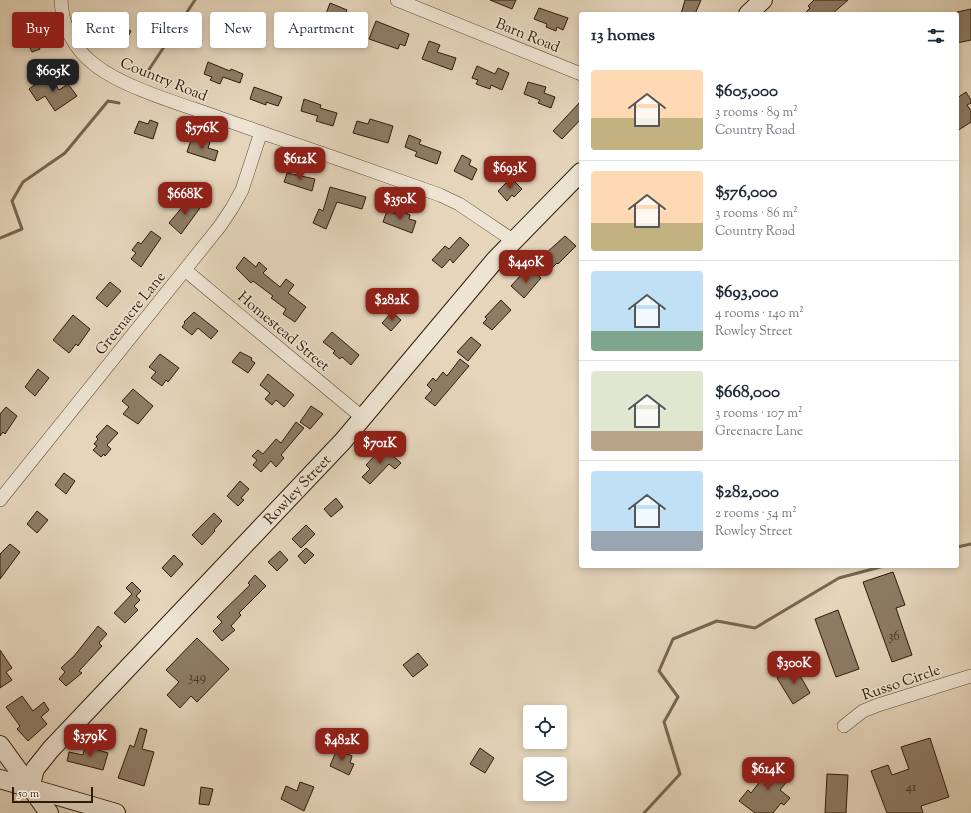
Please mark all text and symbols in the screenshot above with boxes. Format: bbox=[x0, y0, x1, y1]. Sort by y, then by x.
chip: Buy bbox=[12, 12, 64, 48]
chip: Rent bbox=[72, 12, 129, 48]
chip: Filters bbox=[137, 12, 202, 48]
chip: New bbox=[210, 12, 266, 48]
chip: Apartment bbox=[274, 12, 368, 48]
street label: Barn Road bbox=[492, 14, 563, 59]
text: 13 homes bbox=[591, 24, 655, 48]
icon: filters bbox=[925, 25, 947, 47]
street label: Country Road bbox=[117, 53, 211, 108]
pin: $605K bbox=[25, 59, 81, 93]
text: $605K bbox=[36, 63, 70, 81]
text: $605,000 bbox=[715, 80, 778, 104]
icon: home bbox=[623, 86, 671, 134]
text: 3 rooms · 89 m² bbox=[715, 104, 798, 122]
pin: $576K bbox=[174, 116, 230, 150]
text: $576K bbox=[185, 120, 219, 138]
text: Country Road bbox=[715, 122, 795, 140]
pin: $612K bbox=[272, 147, 328, 181]
text: $612K bbox=[283, 151, 317, 169]
pin: $693K bbox=[482, 156, 538, 190]
text: $693K bbox=[493, 160, 527, 178]
text: $576,000 bbox=[715, 181, 777, 205]
pin: $668K bbox=[157, 182, 213, 216]
text: $668K bbox=[167, 186, 203, 204]
pin: $350K bbox=[372, 187, 428, 221]
icon: home bbox=[623, 187, 671, 235]
text: $350K bbox=[384, 191, 416, 209]
text: 3 rooms · 86 m² bbox=[715, 205, 798, 223]
text: Country Road bbox=[715, 223, 795, 241]
pin: $440K bbox=[498, 250, 554, 284]
text: $440K bbox=[508, 254, 544, 272]
street label: Greenacre Lane bbox=[91, 268, 171, 360]
text: $693,000 bbox=[715, 281, 778, 305]
street label: Homestead Street bbox=[232, 287, 334, 377]
icon: home bbox=[623, 287, 671, 335]
pin: $282K bbox=[364, 288, 420, 322]
text: $282K bbox=[375, 292, 409, 310]
text: 4 rooms · 140 m² bbox=[715, 305, 804, 323]
text: Rowley Street bbox=[715, 323, 793, 341]
text: $668,000 bbox=[715, 381, 780, 405]
icon: home bbox=[623, 387, 671, 435]
text: 3 rooms · 107 m² bbox=[715, 405, 802, 423]
text: Greenacre Lane bbox=[715, 423, 803, 441]
pin: $701K bbox=[352, 431, 408, 465]
text: $701K bbox=[363, 435, 397, 453]
street label: Rowley Street bbox=[260, 451, 337, 530]
text: $282,000 bbox=[715, 481, 779, 505]
icon: home bbox=[623, 487, 671, 535]
text: 2 rooms · 54 m² bbox=[715, 505, 797, 523]
text: Rowley Street bbox=[715, 523, 793, 541]
house number: 36 bbox=[888, 628, 900, 646]
pin: $300K bbox=[766, 651, 822, 685]
text: $300K bbox=[776, 655, 812, 673]
street label: Russo Circle bbox=[859, 660, 943, 707]
house number: 349 bbox=[188, 669, 206, 687]
map controls bbox=[523, 705, 567, 801]
button: locate bbox=[523, 705, 567, 749]
pin: $379K bbox=[62, 724, 118, 758]
text: $379K bbox=[73, 728, 107, 746]
pin: $482K bbox=[314, 728, 370, 762]
text: $482K bbox=[324, 732, 360, 750]
button: layers bbox=[523, 757, 567, 801]
pin: $614K bbox=[740, 757, 796, 791]
text: $614K bbox=[751, 761, 785, 779]
house number: 41 bbox=[906, 779, 917, 797]
scale bar bbox=[12, 785, 93, 804]
text: 50 m bbox=[18, 786, 39, 802]

